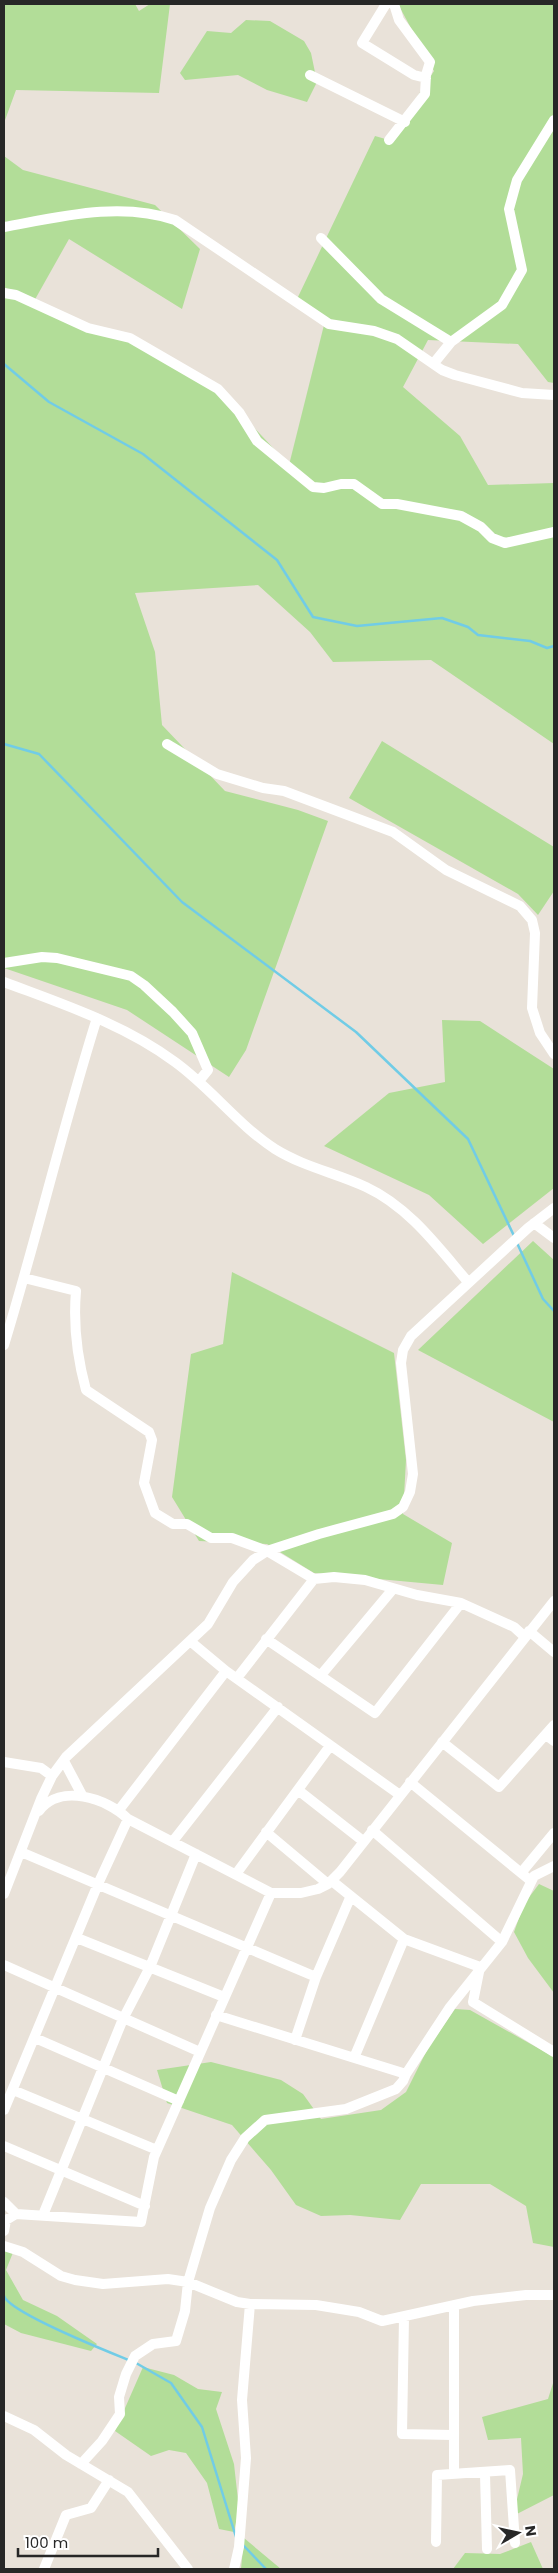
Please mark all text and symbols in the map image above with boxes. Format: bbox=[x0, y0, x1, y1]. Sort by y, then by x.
north arrow bbox=[493, 2508, 543, 2558]
text: N bbox=[520, 2524, 542, 2538]
scale bar bbox=[18, 2526, 158, 2558]
text: 100 m bbox=[25, 2532, 68, 2553]

